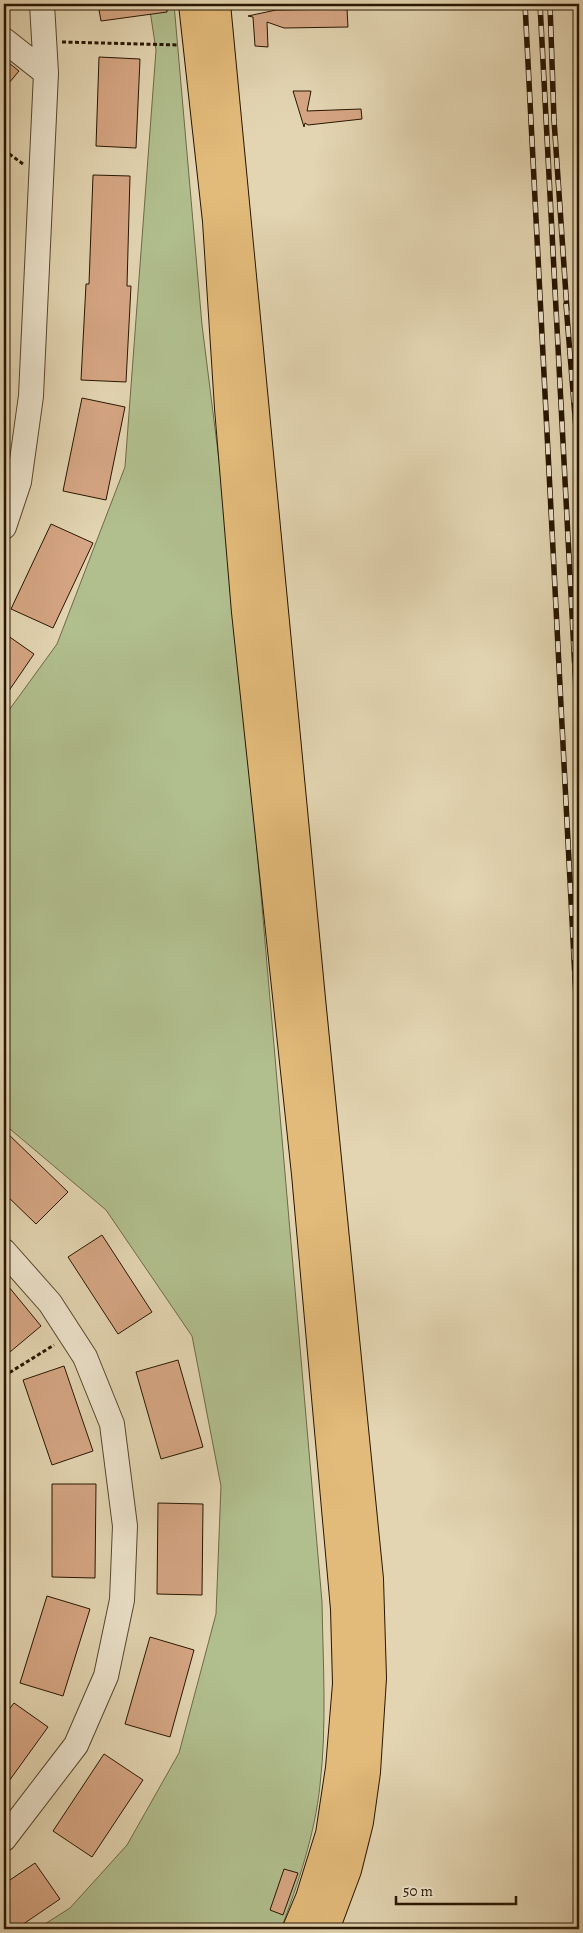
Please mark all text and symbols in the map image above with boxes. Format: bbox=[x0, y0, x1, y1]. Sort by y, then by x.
scale bar bbox=[396, 1873, 516, 1905]
text: 50 m bbox=[403, 1881, 433, 1901]

